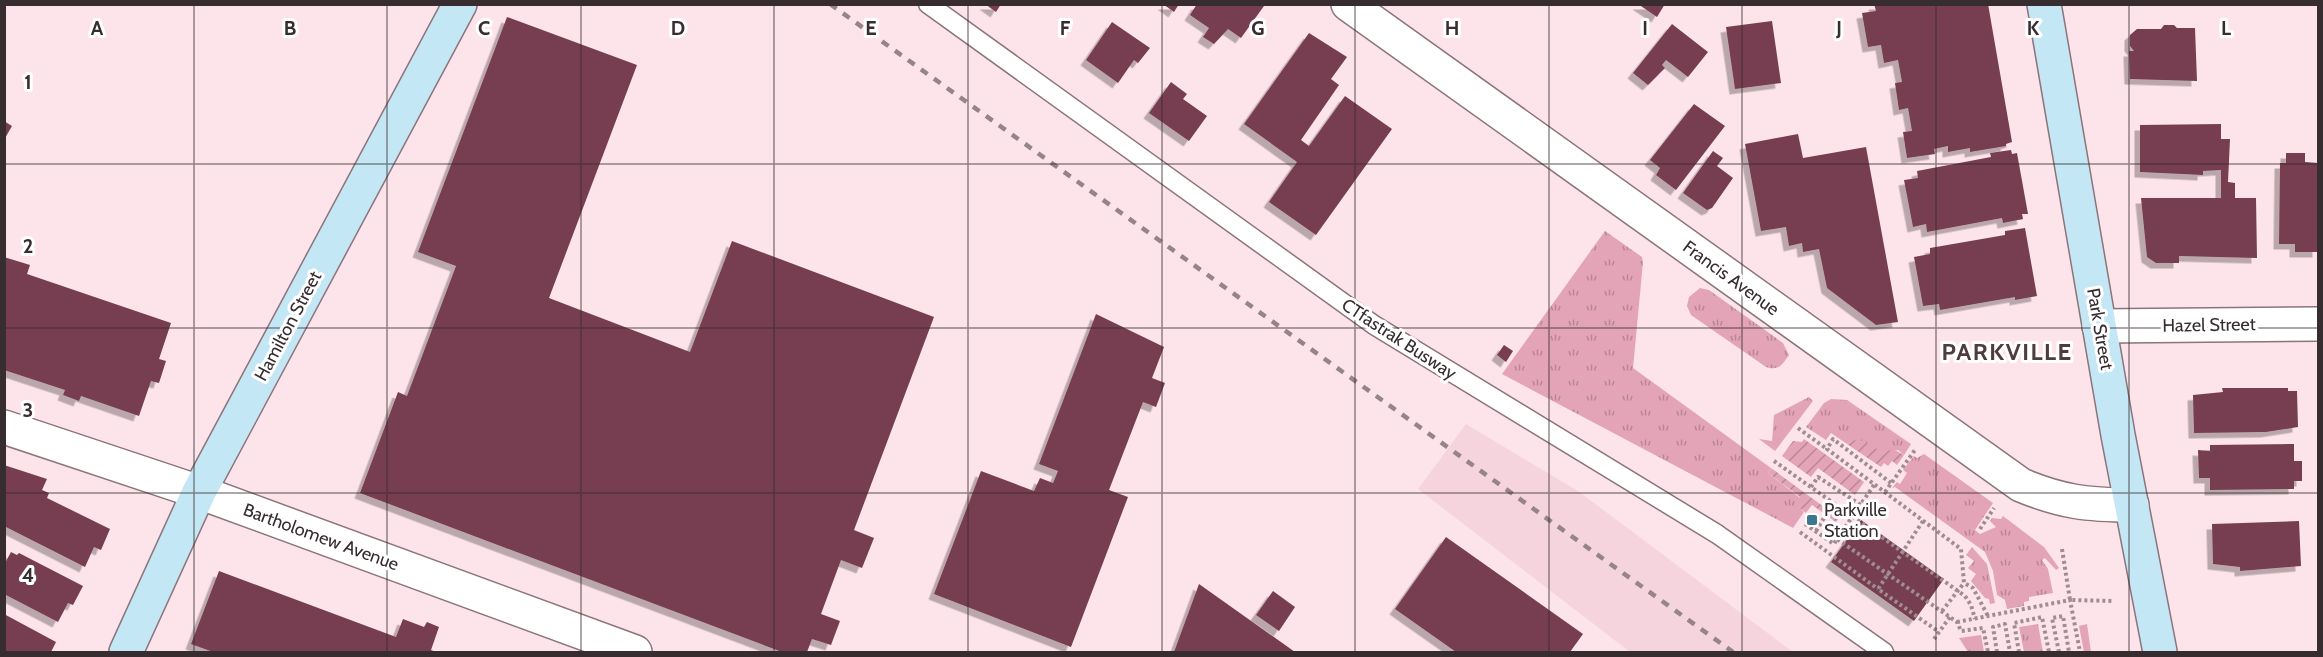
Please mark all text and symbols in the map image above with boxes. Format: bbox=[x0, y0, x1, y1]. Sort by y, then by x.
text: A bbox=[91, 16, 104, 40]
text: B bbox=[284, 16, 296, 40]
text: C bbox=[478, 16, 490, 40]
text: D bbox=[671, 16, 685, 40]
text: E bbox=[865, 16, 877, 40]
text: F bbox=[1060, 16, 1071, 40]
text: G bbox=[1251, 16, 1265, 40]
text: H bbox=[1445, 16, 1459, 40]
text: I bbox=[1642, 16, 1648, 40]
text: J bbox=[1835, 16, 1842, 40]
text: K bbox=[2027, 16, 2040, 40]
text: L bbox=[2221, 16, 2231, 40]
text: 1 bbox=[24, 70, 32, 94]
text: 2 bbox=[23, 234, 33, 258]
street label: Francis Avenue bbox=[1679, 236, 1783, 320]
street label: Hamilton Street bbox=[250, 267, 326, 385]
street label: Park Street bbox=[2082, 286, 2118, 372]
street label: CTfastrak Busway bbox=[1337, 294, 1461, 384]
street label: Hazel Street bbox=[2162, 313, 2256, 337]
district label: PARKVILLE bbox=[1941, 337, 2073, 366]
text: 3 bbox=[23, 398, 33, 422]
street label: Bartholomew Avenue bbox=[240, 499, 402, 575]
place label: Parkville Station bbox=[1824, 499, 1887, 542]
marker: Parkville Station bbox=[1805, 513, 1819, 527]
text: 4 bbox=[22, 563, 34, 587]

